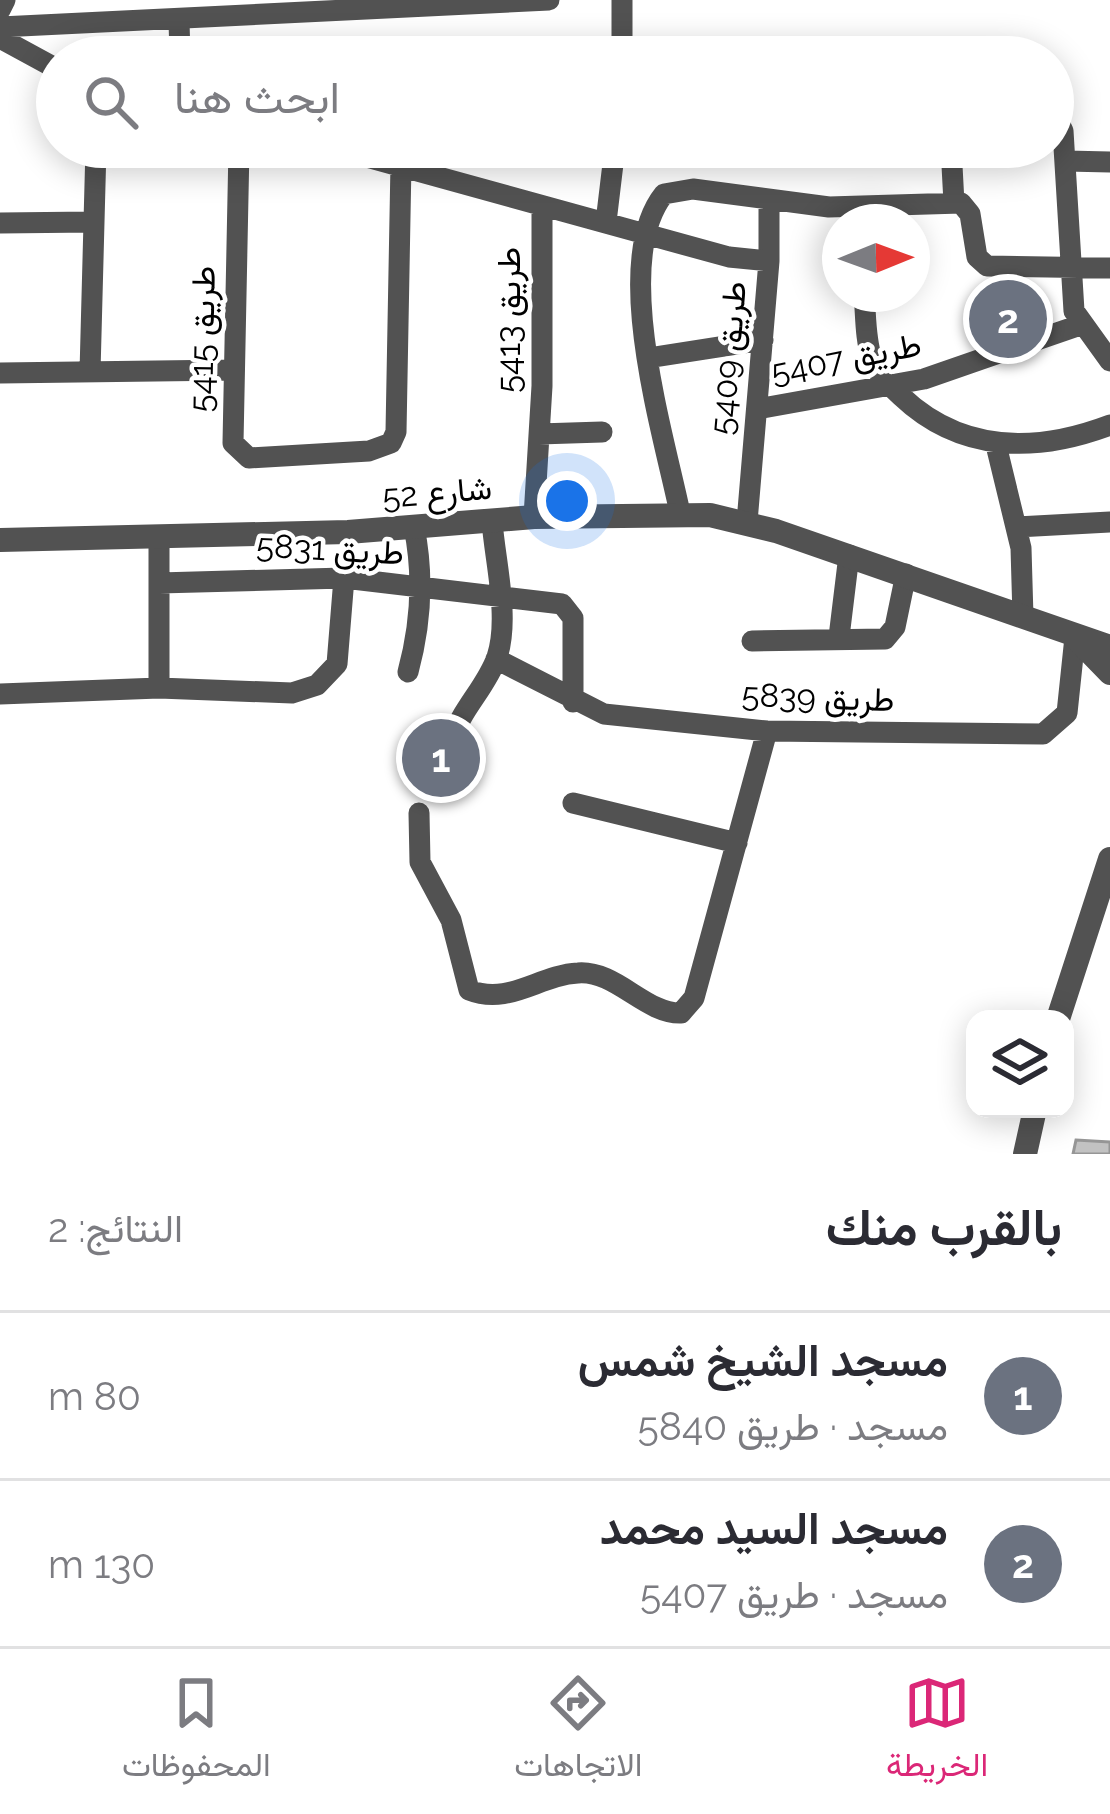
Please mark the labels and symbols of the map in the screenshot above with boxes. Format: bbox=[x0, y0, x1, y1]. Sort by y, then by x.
north arrow bbox=[822, 204, 930, 312]
street label: طريق 5413 bbox=[489, 247, 529, 393]
street label: طريق 5415 bbox=[181, 265, 224, 413]
pin: 2 bbox=[969, 274, 1047, 364]
street label: طريق 5409 bbox=[702, 280, 755, 436]
street label: طريق 5407 bbox=[768, 324, 925, 393]
street label: شارع 52 bbox=[381, 468, 494, 519]
your location bbox=[537, 471, 597, 531]
street label: طريق 5831 bbox=[255, 526, 405, 573]
street label: طريق 5839 bbox=[741, 675, 895, 720]
pin: 1 bbox=[402, 713, 480, 803]

